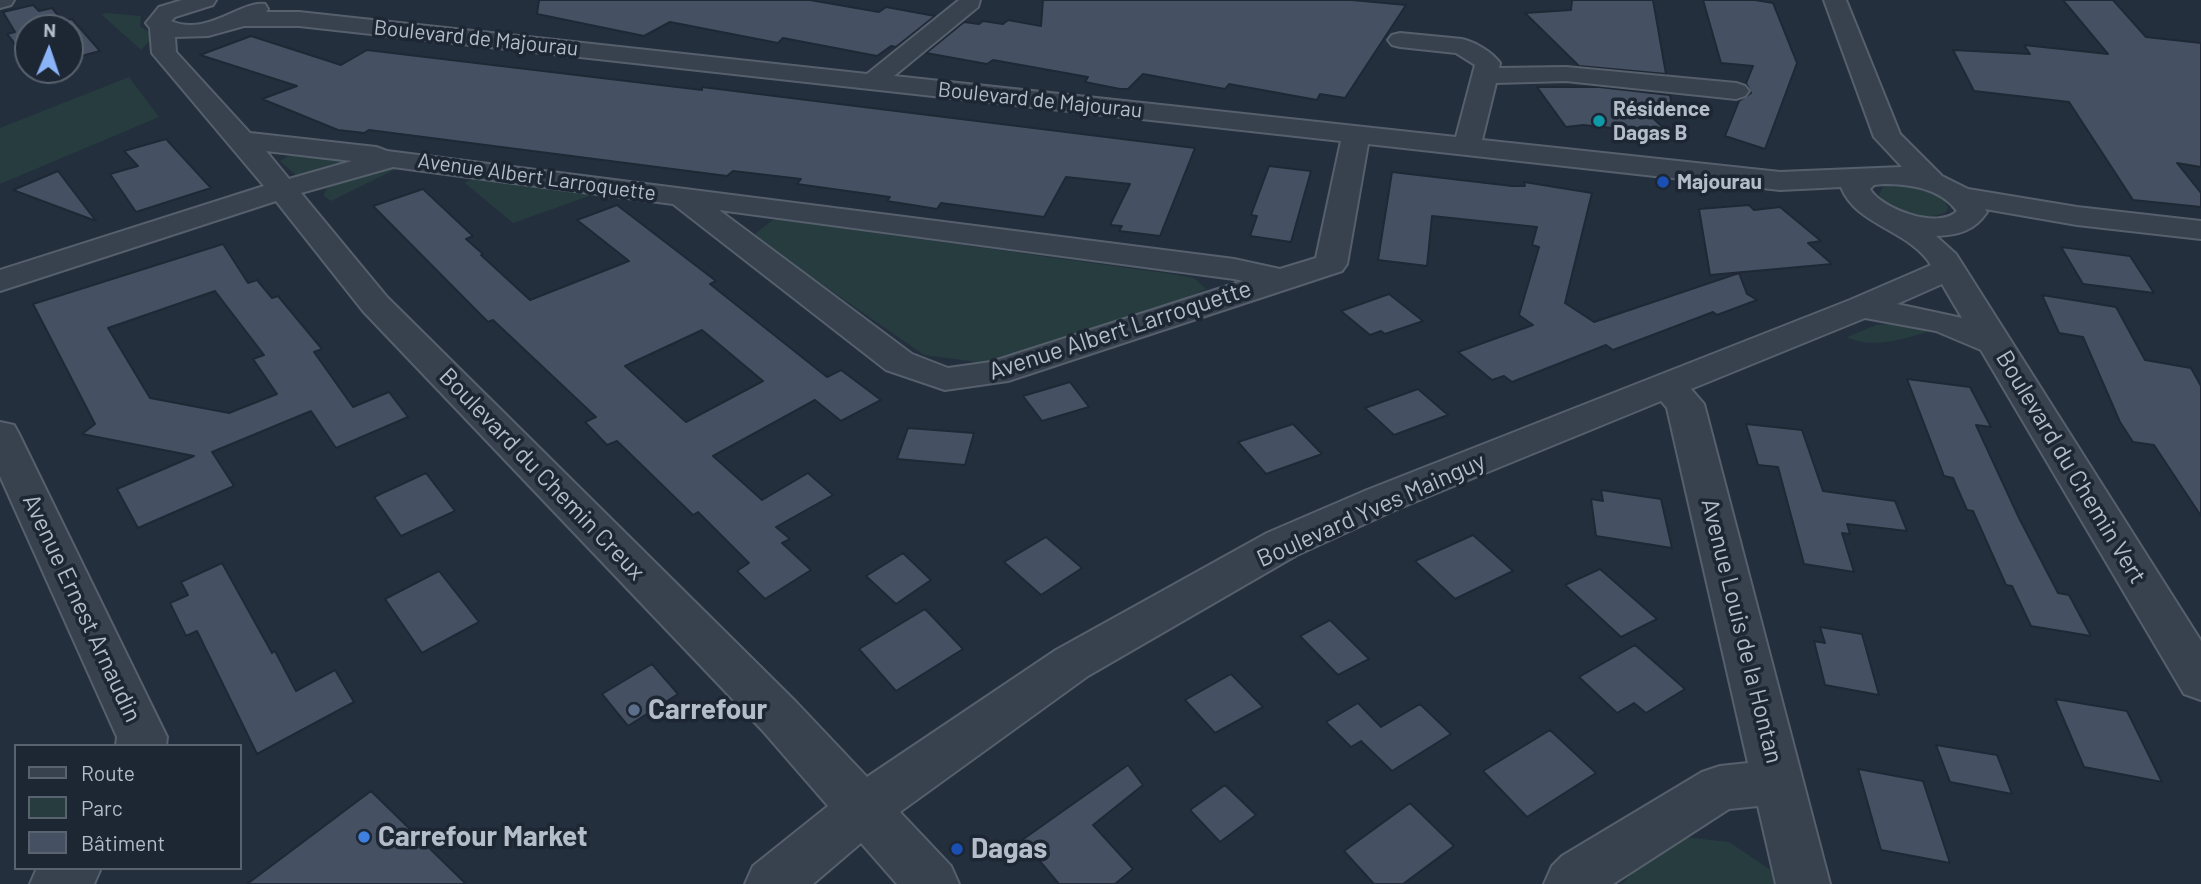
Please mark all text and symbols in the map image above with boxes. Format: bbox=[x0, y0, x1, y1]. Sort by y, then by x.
north arrow bbox=[14, 14, 84, 84]
street label: Boulevard de Majourau bbox=[373, 15, 579, 61]
text: N bbox=[43, 18, 56, 41]
street label: Boulevard de Majourau bbox=[937, 77, 1143, 123]
place label: Résidence Dagas B bbox=[1613, 96, 1710, 146]
marker: Résidence Dagas B bbox=[1591, 113, 1607, 129]
street label: Avenue Albert Larroquette bbox=[416, 148, 658, 206]
place label: Majourau bbox=[1677, 169, 1762, 195]
marker: Majourau bbox=[1655, 174, 1671, 190]
street label: Avenue Albert Larroquette bbox=[985, 274, 1255, 386]
street label: Boulevard du Chemin Vert bbox=[1990, 345, 2152, 589]
street label: Boulevard du Chemin Creux bbox=[433, 362, 651, 586]
street label: Boulevard Yves Mainguy bbox=[1252, 447, 1490, 573]
street label: Avenue Ernest Arnaudin bbox=[16, 489, 148, 727]
street label: Avenue Louis de la Hontan bbox=[1695, 496, 1789, 766]
place label: Carrefour bbox=[648, 693, 767, 727]
marker: Carrefour bbox=[626, 702, 642, 718]
legend bbox=[14, 744, 242, 870]
text: Route bbox=[81, 760, 135, 785]
text: Parc bbox=[81, 795, 123, 820]
place label: Carrefour Market bbox=[378, 820, 588, 854]
marker: Carrefour Market bbox=[356, 829, 372, 845]
text: Bâtiment bbox=[81, 830, 165, 855]
place label: Dagas bbox=[971, 832, 1047, 866]
marker: Dagas bbox=[949, 841, 965, 857]

